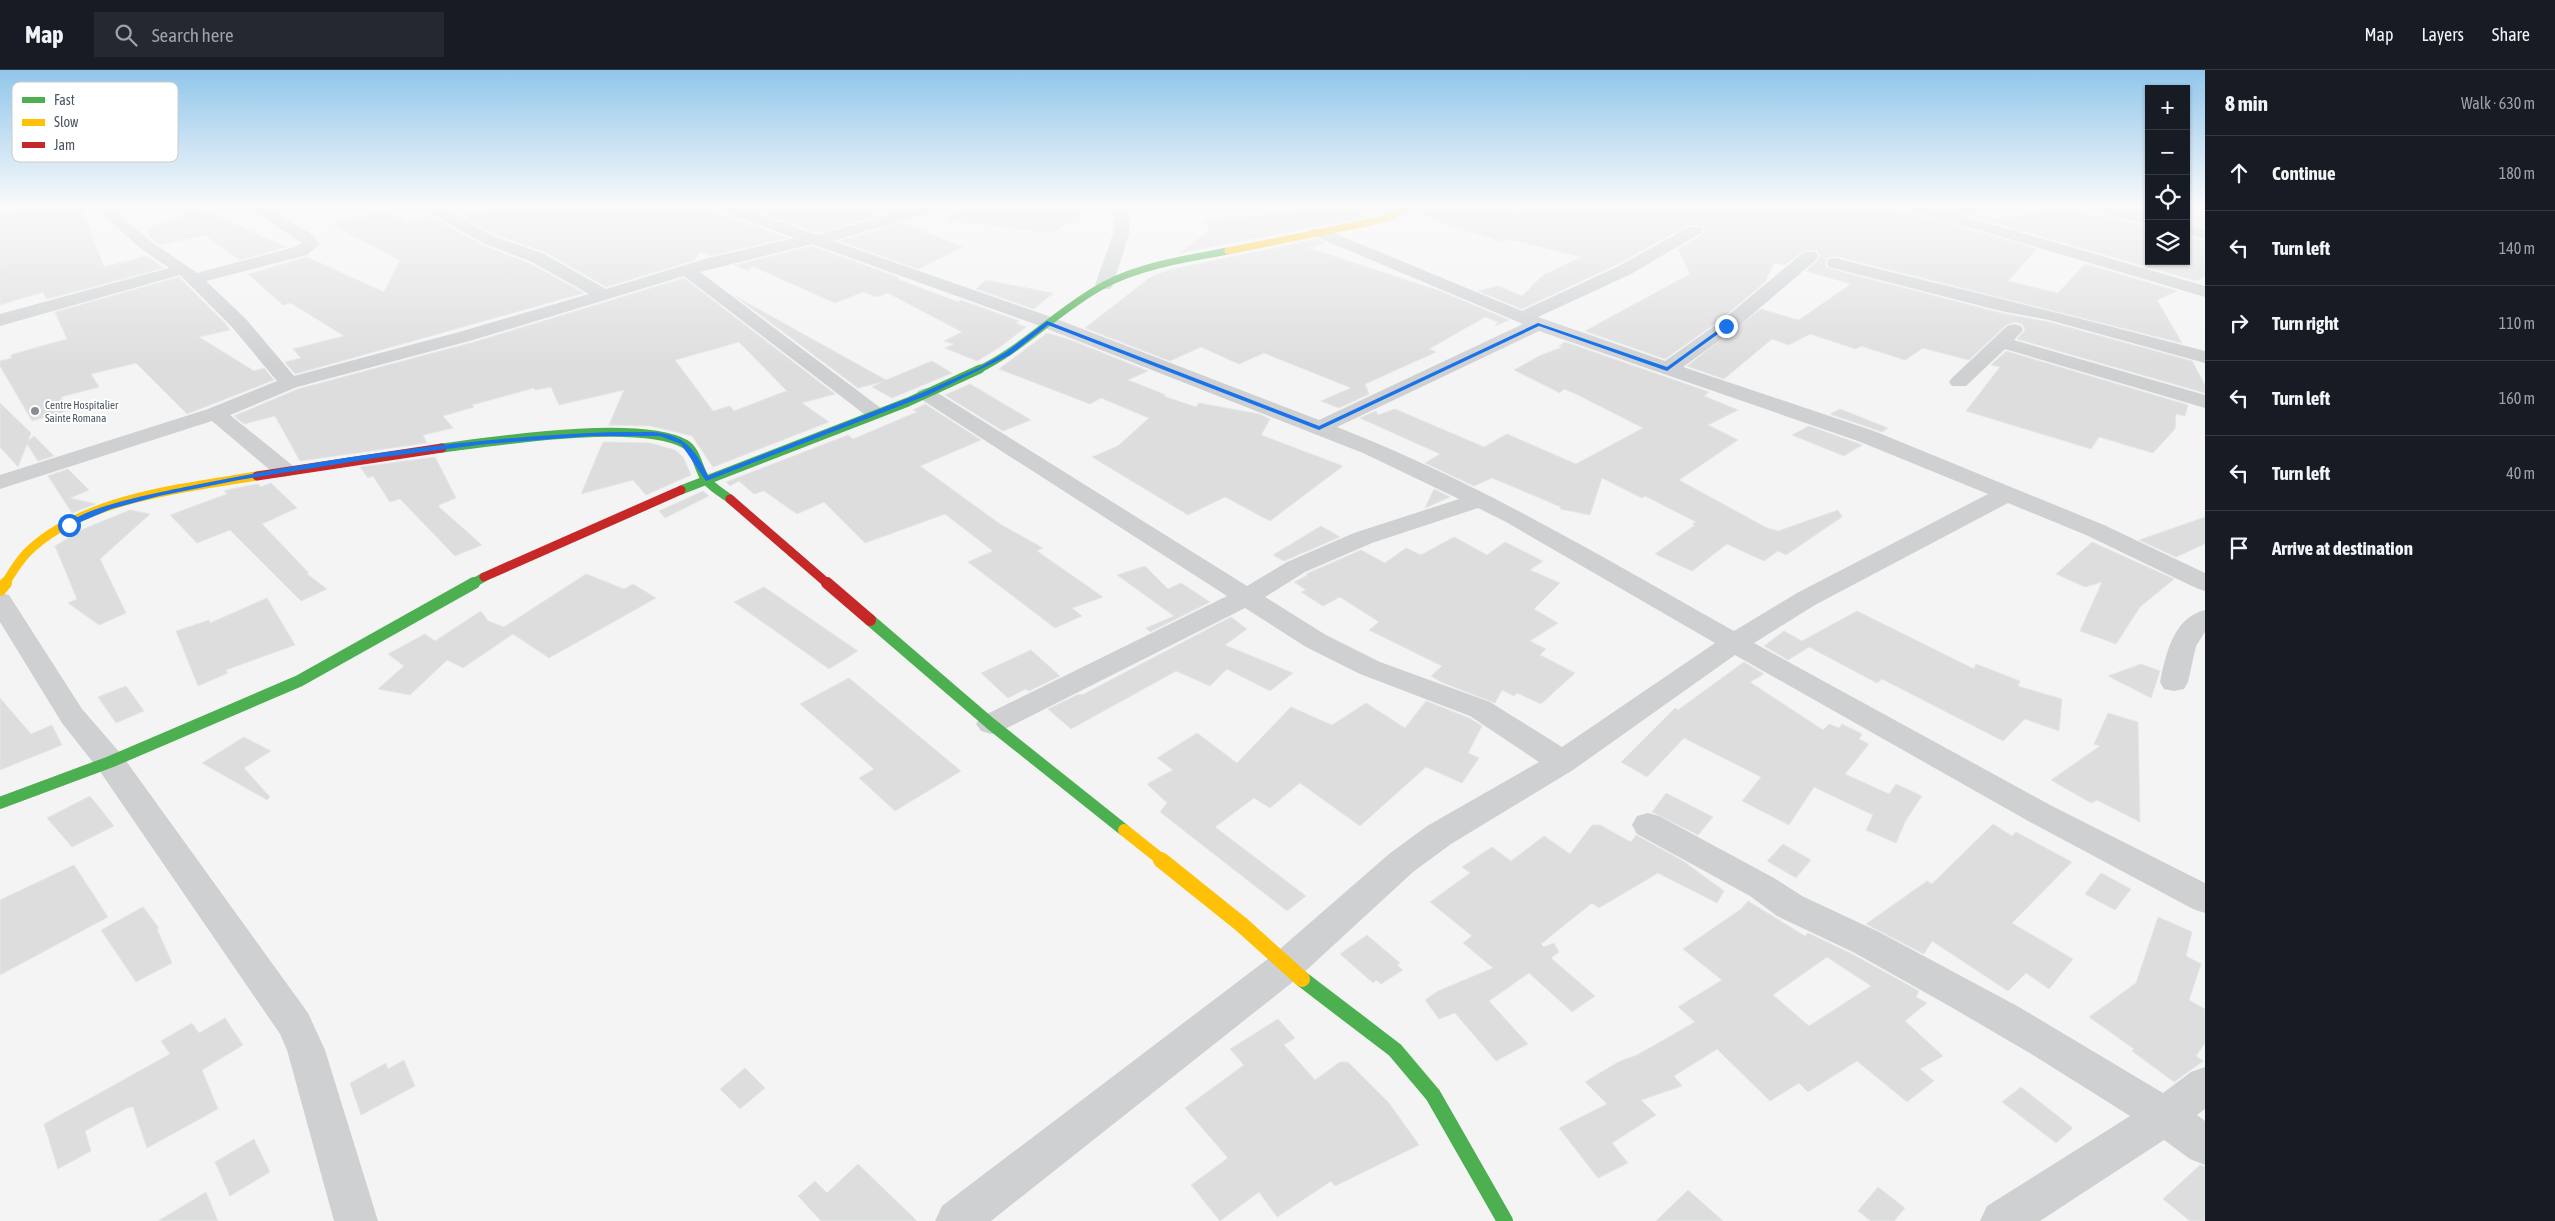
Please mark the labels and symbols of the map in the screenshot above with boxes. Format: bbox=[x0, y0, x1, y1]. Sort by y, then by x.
legend bbox=[12, 82, 178, 162]
text: Fast bbox=[54, 92, 75, 108]
text: Slow bbox=[54, 114, 79, 130]
text: Jam bbox=[54, 137, 75, 153]
route end bbox=[1715, 315, 1738, 338]
place label: Centre Hospitalier Sainte Romana bbox=[45, 399, 119, 424]
marker: Centre Hospitalier Sainte Romana bbox=[29, 405, 41, 417]
route start bbox=[58, 514, 81, 537]

